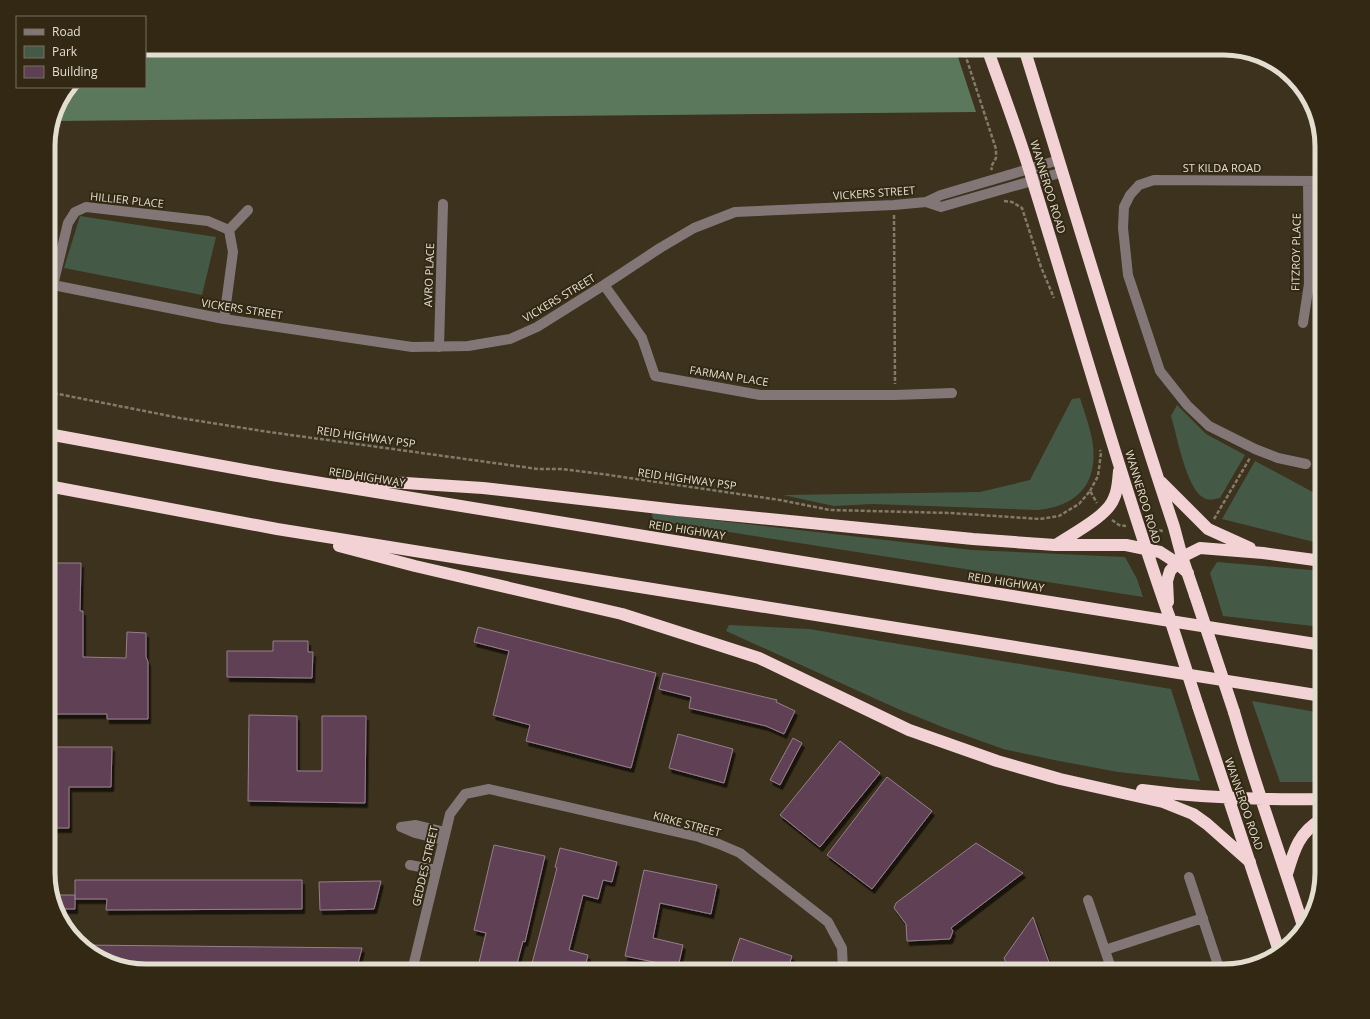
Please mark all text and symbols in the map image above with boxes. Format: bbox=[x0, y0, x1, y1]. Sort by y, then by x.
legend bbox=[16, 16, 146, 88]
text: Road bbox=[52, 23, 81, 40]
text: Park bbox=[52, 43, 78, 60]
text: Building bbox=[52, 63, 98, 80]
street label: WANNEROO ROAD bbox=[1027, 138, 1070, 235]
street label: ST KILDA ROAD bbox=[1183, 160, 1261, 175]
street label: VICKERS STREET bbox=[832, 182, 916, 203]
street label: HILLIER PLACE bbox=[90, 188, 165, 211]
street label: FITZROY PLACE bbox=[1287, 213, 1304, 291]
street label: AVRO PLACE bbox=[420, 243, 437, 307]
street label: VICKERS STREET bbox=[520, 270, 598, 325]
street label: VICKERS STREET bbox=[200, 295, 284, 322]
street label: FARMAN PLACE bbox=[689, 362, 770, 389]
street label: REID HIGHWAY PSP bbox=[316, 422, 417, 451]
street label: WANNEROO ROAD bbox=[1122, 448, 1165, 545]
street label: REID HIGHWAY bbox=[328, 463, 407, 490]
street label: REID HIGHWAY PSP bbox=[637, 464, 738, 493]
street label: REID HIGHWAY bbox=[648, 516, 727, 543]
street label: REID HIGHWAY bbox=[967, 568, 1046, 595]
street label: WANNEROO ROAD bbox=[1222, 756, 1267, 852]
street label: KIRKE STREET bbox=[652, 807, 723, 840]
street label: GEDDES STREET bbox=[408, 824, 441, 908]

